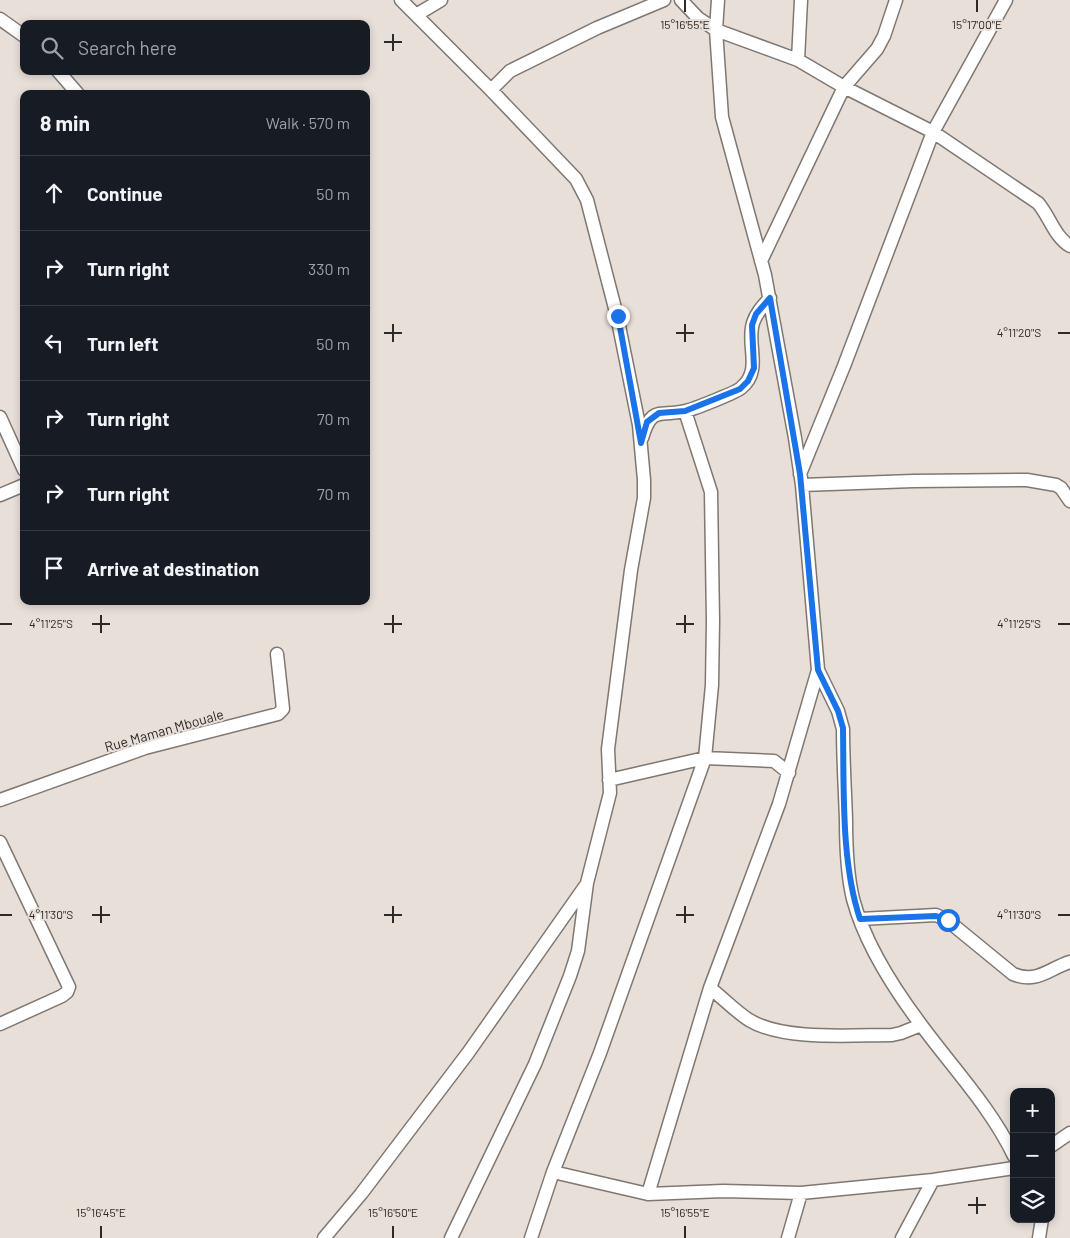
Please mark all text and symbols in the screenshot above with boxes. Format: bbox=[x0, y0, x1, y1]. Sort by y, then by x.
text: 15°16'55"E bbox=[660, 17, 710, 31]
text: 15°17'00"E bbox=[952, 17, 1002, 31]
search box bbox=[20, 20, 370, 75]
icon: search bbox=[38, 34, 66, 62]
text: Search here bbox=[78, 36, 177, 59]
text: 8 min bbox=[40, 110, 90, 135]
text: Walk · 570 m bbox=[266, 113, 350, 132]
icon: ahead bbox=[40, 179, 68, 207]
text: Continue bbox=[87, 182, 163, 205]
text: 50 m bbox=[316, 184, 350, 203]
icon: right bbox=[40, 254, 68, 282]
text: Turn right bbox=[87, 257, 169, 280]
text: 330 m bbox=[308, 259, 350, 278]
route end bbox=[607, 305, 630, 328]
text: 4°11'20"S bbox=[997, 325, 1041, 339]
icon: left bbox=[40, 329, 68, 357]
text: Turn left bbox=[87, 332, 158, 355]
text: 50 m bbox=[316, 334, 350, 353]
icon: right bbox=[40, 404, 68, 432]
text: Turn right bbox=[87, 407, 169, 430]
text: 70 m bbox=[317, 409, 350, 428]
icon: right bbox=[40, 479, 68, 507]
text: Turn right bbox=[87, 482, 169, 505]
text: 70 m bbox=[317, 484, 350, 503]
icon: arrive bbox=[40, 554, 68, 582]
text: Arrive at destination bbox=[87, 557, 259, 580]
text: 4°11'25"S bbox=[29, 616, 73, 630]
text: 4°11'25"S bbox=[997, 616, 1041, 630]
street label: Rue Maman Mbouale bbox=[102, 705, 226, 755]
text: 4°11'30"S bbox=[29, 907, 73, 921]
text: 4°11'30"S bbox=[997, 907, 1041, 921]
route start bbox=[937, 909, 960, 932]
map controls bbox=[1010, 1088, 1055, 1223]
button: + bbox=[1010, 1088, 1055, 1133]
button: − bbox=[1010, 1133, 1055, 1178]
button: layers bbox=[1010, 1178, 1055, 1223]
text: 15°16'45"E bbox=[76, 1205, 126, 1219]
text: 15°16'50"E bbox=[368, 1205, 418, 1219]
text: 15°16'55"E bbox=[660, 1205, 710, 1219]

